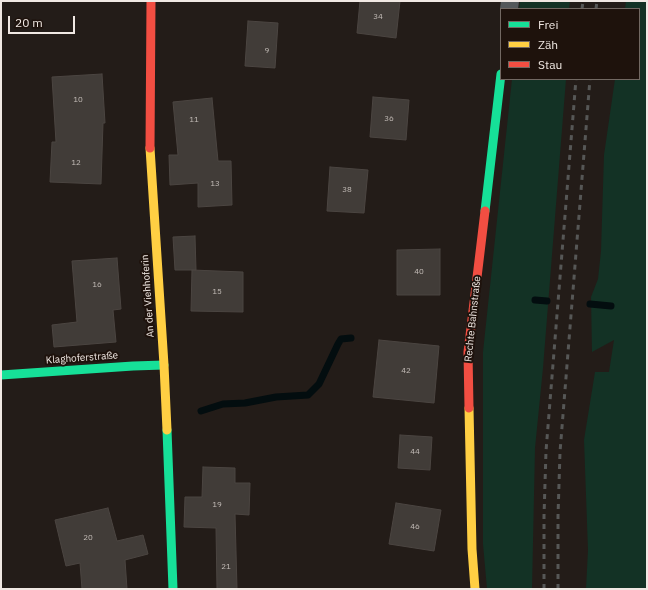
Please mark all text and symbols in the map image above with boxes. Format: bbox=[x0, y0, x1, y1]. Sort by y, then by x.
scale bar bbox=[10, 8, 77, 34]
legend bbox=[500, 8, 640, 80]
house number: 34 bbox=[373, 12, 383, 22]
text: 20 m bbox=[15, 15, 43, 30]
text: Frei bbox=[538, 17, 558, 32]
text: Zäh bbox=[538, 37, 558, 52]
house number: 9 bbox=[265, 46, 269, 56]
text: Stau bbox=[538, 57, 562, 72]
house number: 10 bbox=[73, 95, 83, 105]
house number: 36 bbox=[384, 114, 394, 124]
house number: 11 bbox=[189, 115, 199, 125]
house number: 12 bbox=[71, 158, 81, 168]
house number: 13 bbox=[210, 179, 220, 189]
house number: 38 bbox=[342, 185, 352, 195]
street label: An der Viehhoferin bbox=[139, 254, 157, 338]
house number: 40 bbox=[414, 267, 424, 277]
street label: Rechte Bahnstraße bbox=[463, 276, 483, 362]
house number: 16 bbox=[92, 280, 102, 290]
house number: 15 bbox=[212, 287, 222, 297]
street label: Klaghoferstraße bbox=[45, 349, 119, 367]
house number: 42 bbox=[401, 366, 411, 376]
house number: 44 bbox=[410, 447, 420, 457]
house number: 19 bbox=[212, 500, 222, 510]
house number: 46 bbox=[410, 522, 420, 532]
house number: 20 bbox=[83, 533, 93, 543]
house number: 21 bbox=[221, 562, 231, 572]

